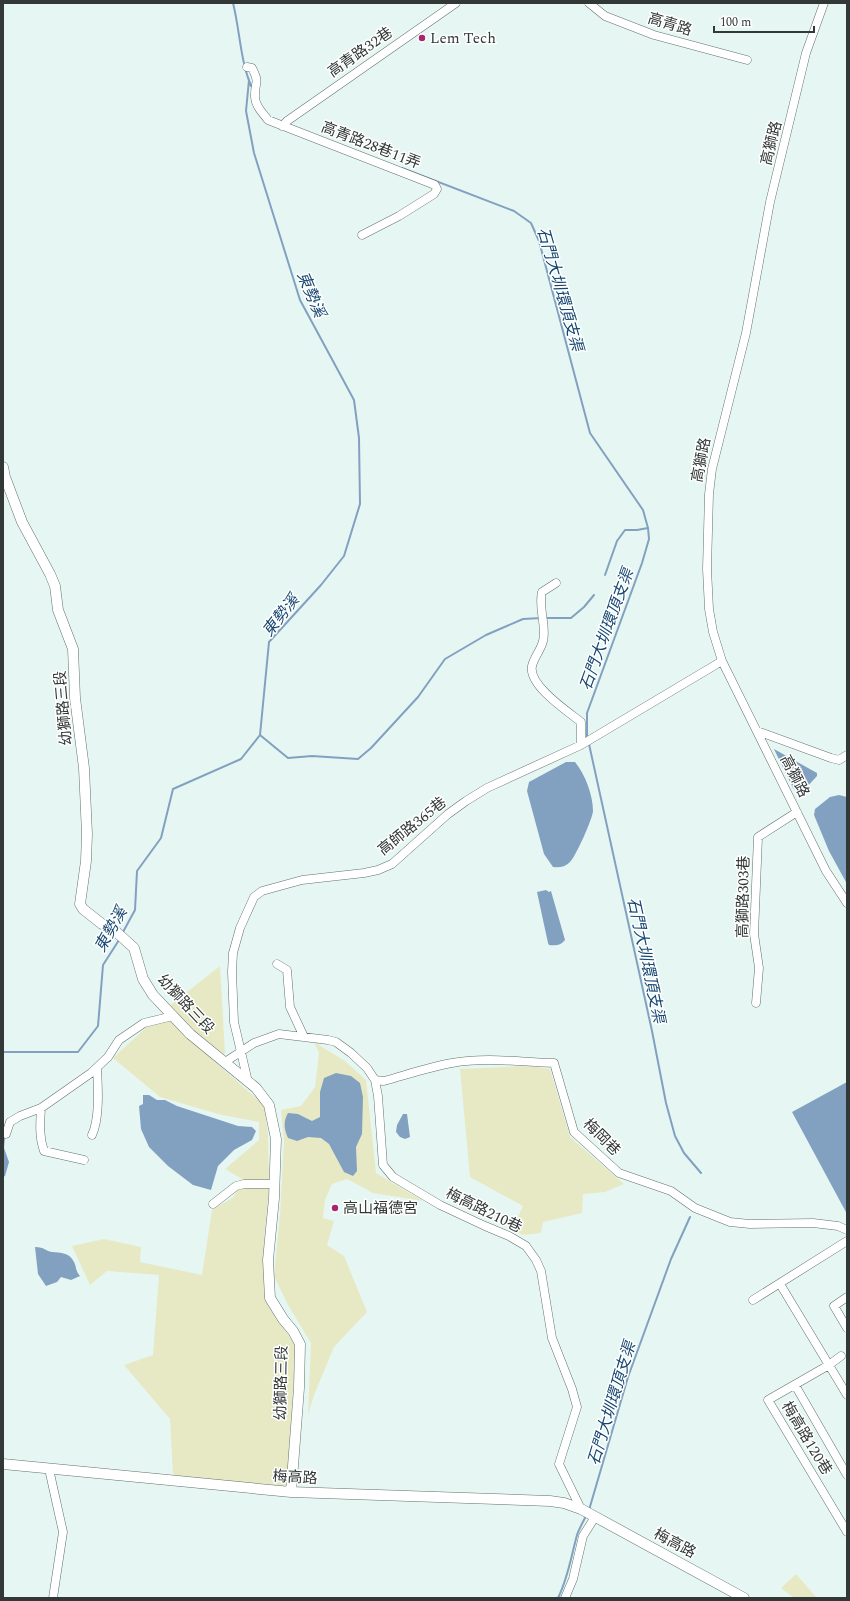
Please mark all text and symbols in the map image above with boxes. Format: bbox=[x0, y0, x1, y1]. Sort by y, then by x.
street label: 高青路 bbox=[645, 7, 695, 42]
scale bar bbox=[714, 8, 814, 34]
text: 100 m bbox=[720, 13, 751, 32]
street label: 高青路32巷 bbox=[323, 21, 398, 83]
place label: Lem Tech bbox=[430, 27, 496, 50]
marker: Lem Tech bbox=[417, 33, 427, 43]
street label: 高青路28巷11弄 bbox=[318, 116, 424, 175]
street label: 高獅路 bbox=[755, 118, 788, 168]
water label: 石門大圳環頂支渠 bbox=[531, 224, 590, 356]
water label: 東勢溪 bbox=[291, 268, 332, 323]
street label: 高獅路 bbox=[686, 436, 717, 484]
water label: 石門大圳環頂支渠 bbox=[574, 563, 641, 694]
water label: 東勢溪 bbox=[257, 588, 306, 642]
street label: 幼獅路三段 bbox=[49, 670, 78, 746]
street label: 高獅路 bbox=[774, 751, 815, 802]
street label: 高師路365巷 bbox=[373, 791, 452, 861]
street label: 高獅路303巷 bbox=[731, 856, 756, 938]
water label: 石門大圳環頂支渠 bbox=[621, 895, 671, 1027]
water label: 東勢溪 bbox=[89, 901, 134, 956]
street label: 幼獅路三段 bbox=[152, 969, 220, 1040]
street label: 梅岡巷 bbox=[578, 1113, 626, 1161]
street label: 梅高路210巷 bbox=[442, 1182, 526, 1239]
place label: 高山福德宮 bbox=[343, 1197, 418, 1220]
marker: 高山福德宮 bbox=[330, 1203, 340, 1213]
water label: 石門大圳環頂支渠 bbox=[582, 1337, 643, 1468]
street label: 幼獅路三段 bbox=[269, 1345, 294, 1421]
street label: 梅高路120巷 bbox=[775, 1397, 838, 1480]
street label: 梅高路 bbox=[272, 1465, 318, 1490]
street label: 梅高路 bbox=[649, 1523, 700, 1564]

